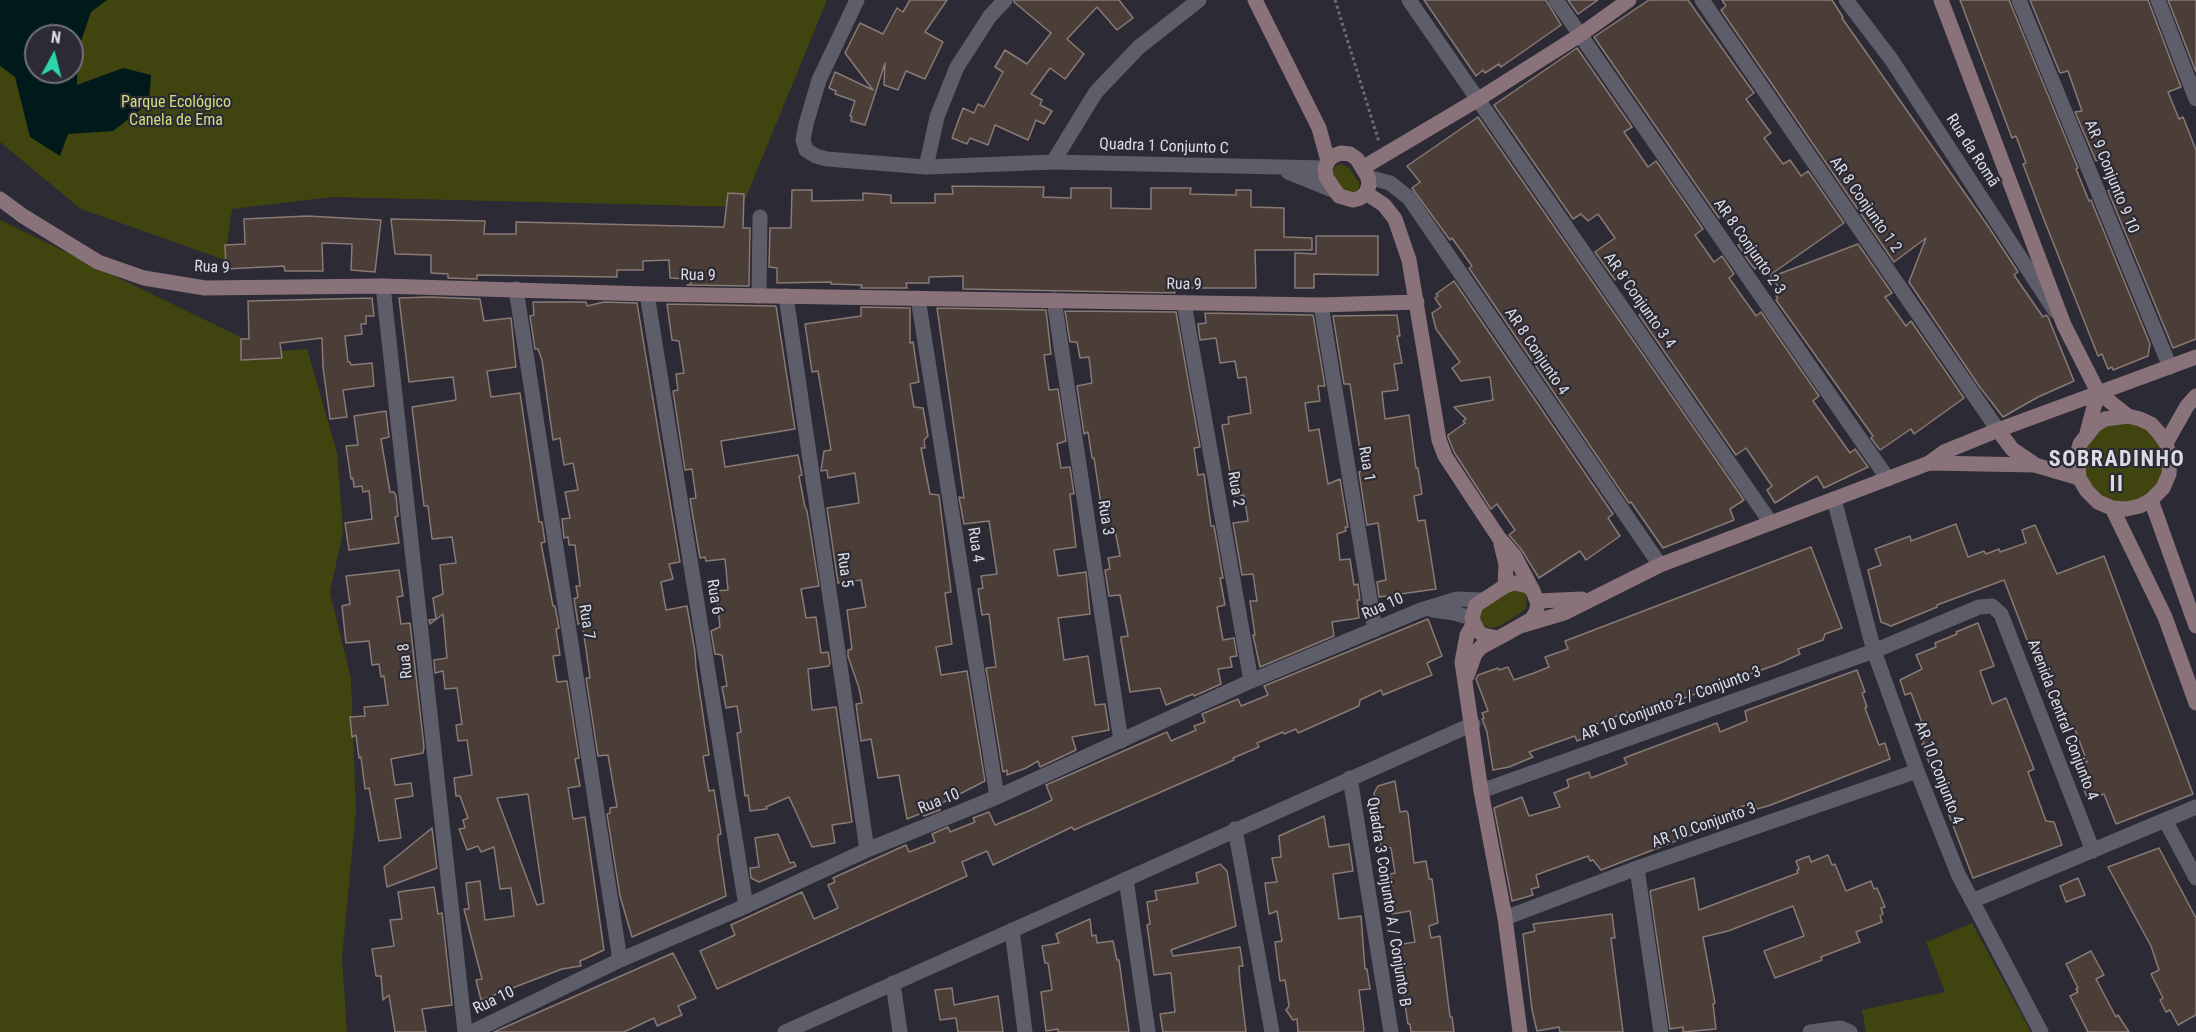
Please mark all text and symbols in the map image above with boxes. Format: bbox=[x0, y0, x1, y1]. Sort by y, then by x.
north arrow bbox=[24, 24, 84, 84]
text: N bbox=[50, 28, 62, 48]
park label: Parque Ecológico Canela de Ema bbox=[121, 93, 231, 131]
street label: Rua da Romã bbox=[1941, 111, 2003, 191]
street label: AR 9 Conjunto 9 10 bbox=[2080, 118, 2142, 236]
street label: Quadra 1 Conjunto C bbox=[1099, 135, 1229, 159]
street label: AR 8 Conjunto 1 2 bbox=[1825, 153, 1905, 257]
street label: AR 8 Conjunto 2 3 bbox=[1709, 195, 1789, 299]
street label: AR 8 Conjunto 3 4 bbox=[1599, 249, 1679, 353]
street label: Rua 9 bbox=[194, 257, 230, 279]
street label: Rua 9 bbox=[680, 266, 716, 286]
street label: Rua 9 bbox=[1166, 275, 1202, 295]
street label: AR 8 Conjunto 4 bbox=[1500, 305, 1572, 399]
street label: Rua 1 bbox=[1353, 445, 1379, 483]
district label: SOBRADINHO II bbox=[2049, 447, 2185, 499]
street label: Rua 2 bbox=[1222, 470, 1248, 508]
street label: Rua 3 bbox=[1093, 499, 1117, 537]
street label: Rua 4 bbox=[963, 526, 987, 564]
street label: Rua 5 bbox=[832, 551, 856, 589]
street label: Rua 6 bbox=[702, 578, 726, 616]
street label: Rua 10 bbox=[1359, 589, 1407, 625]
street label: Rua 7 bbox=[574, 603, 598, 641]
street label: Avenida Central Conjunto 4 bbox=[2022, 637, 2102, 803]
street label: Rua 8 bbox=[395, 642, 417, 680]
street label: AR 10 Conjunto 2 / Conjunto 3 bbox=[1578, 662, 1764, 746]
street label: AR 10 Conjunto 4 bbox=[1910, 719, 1966, 827]
street label: Rua 10 bbox=[915, 785, 963, 819]
street label: Quadra 3 Conjunto A / Conjunto B bbox=[1362, 796, 1414, 1008]
street label: AR 10 Conjunto 3 bbox=[1649, 799, 1759, 853]
street label: Rua 10 bbox=[470, 983, 518, 1019]

